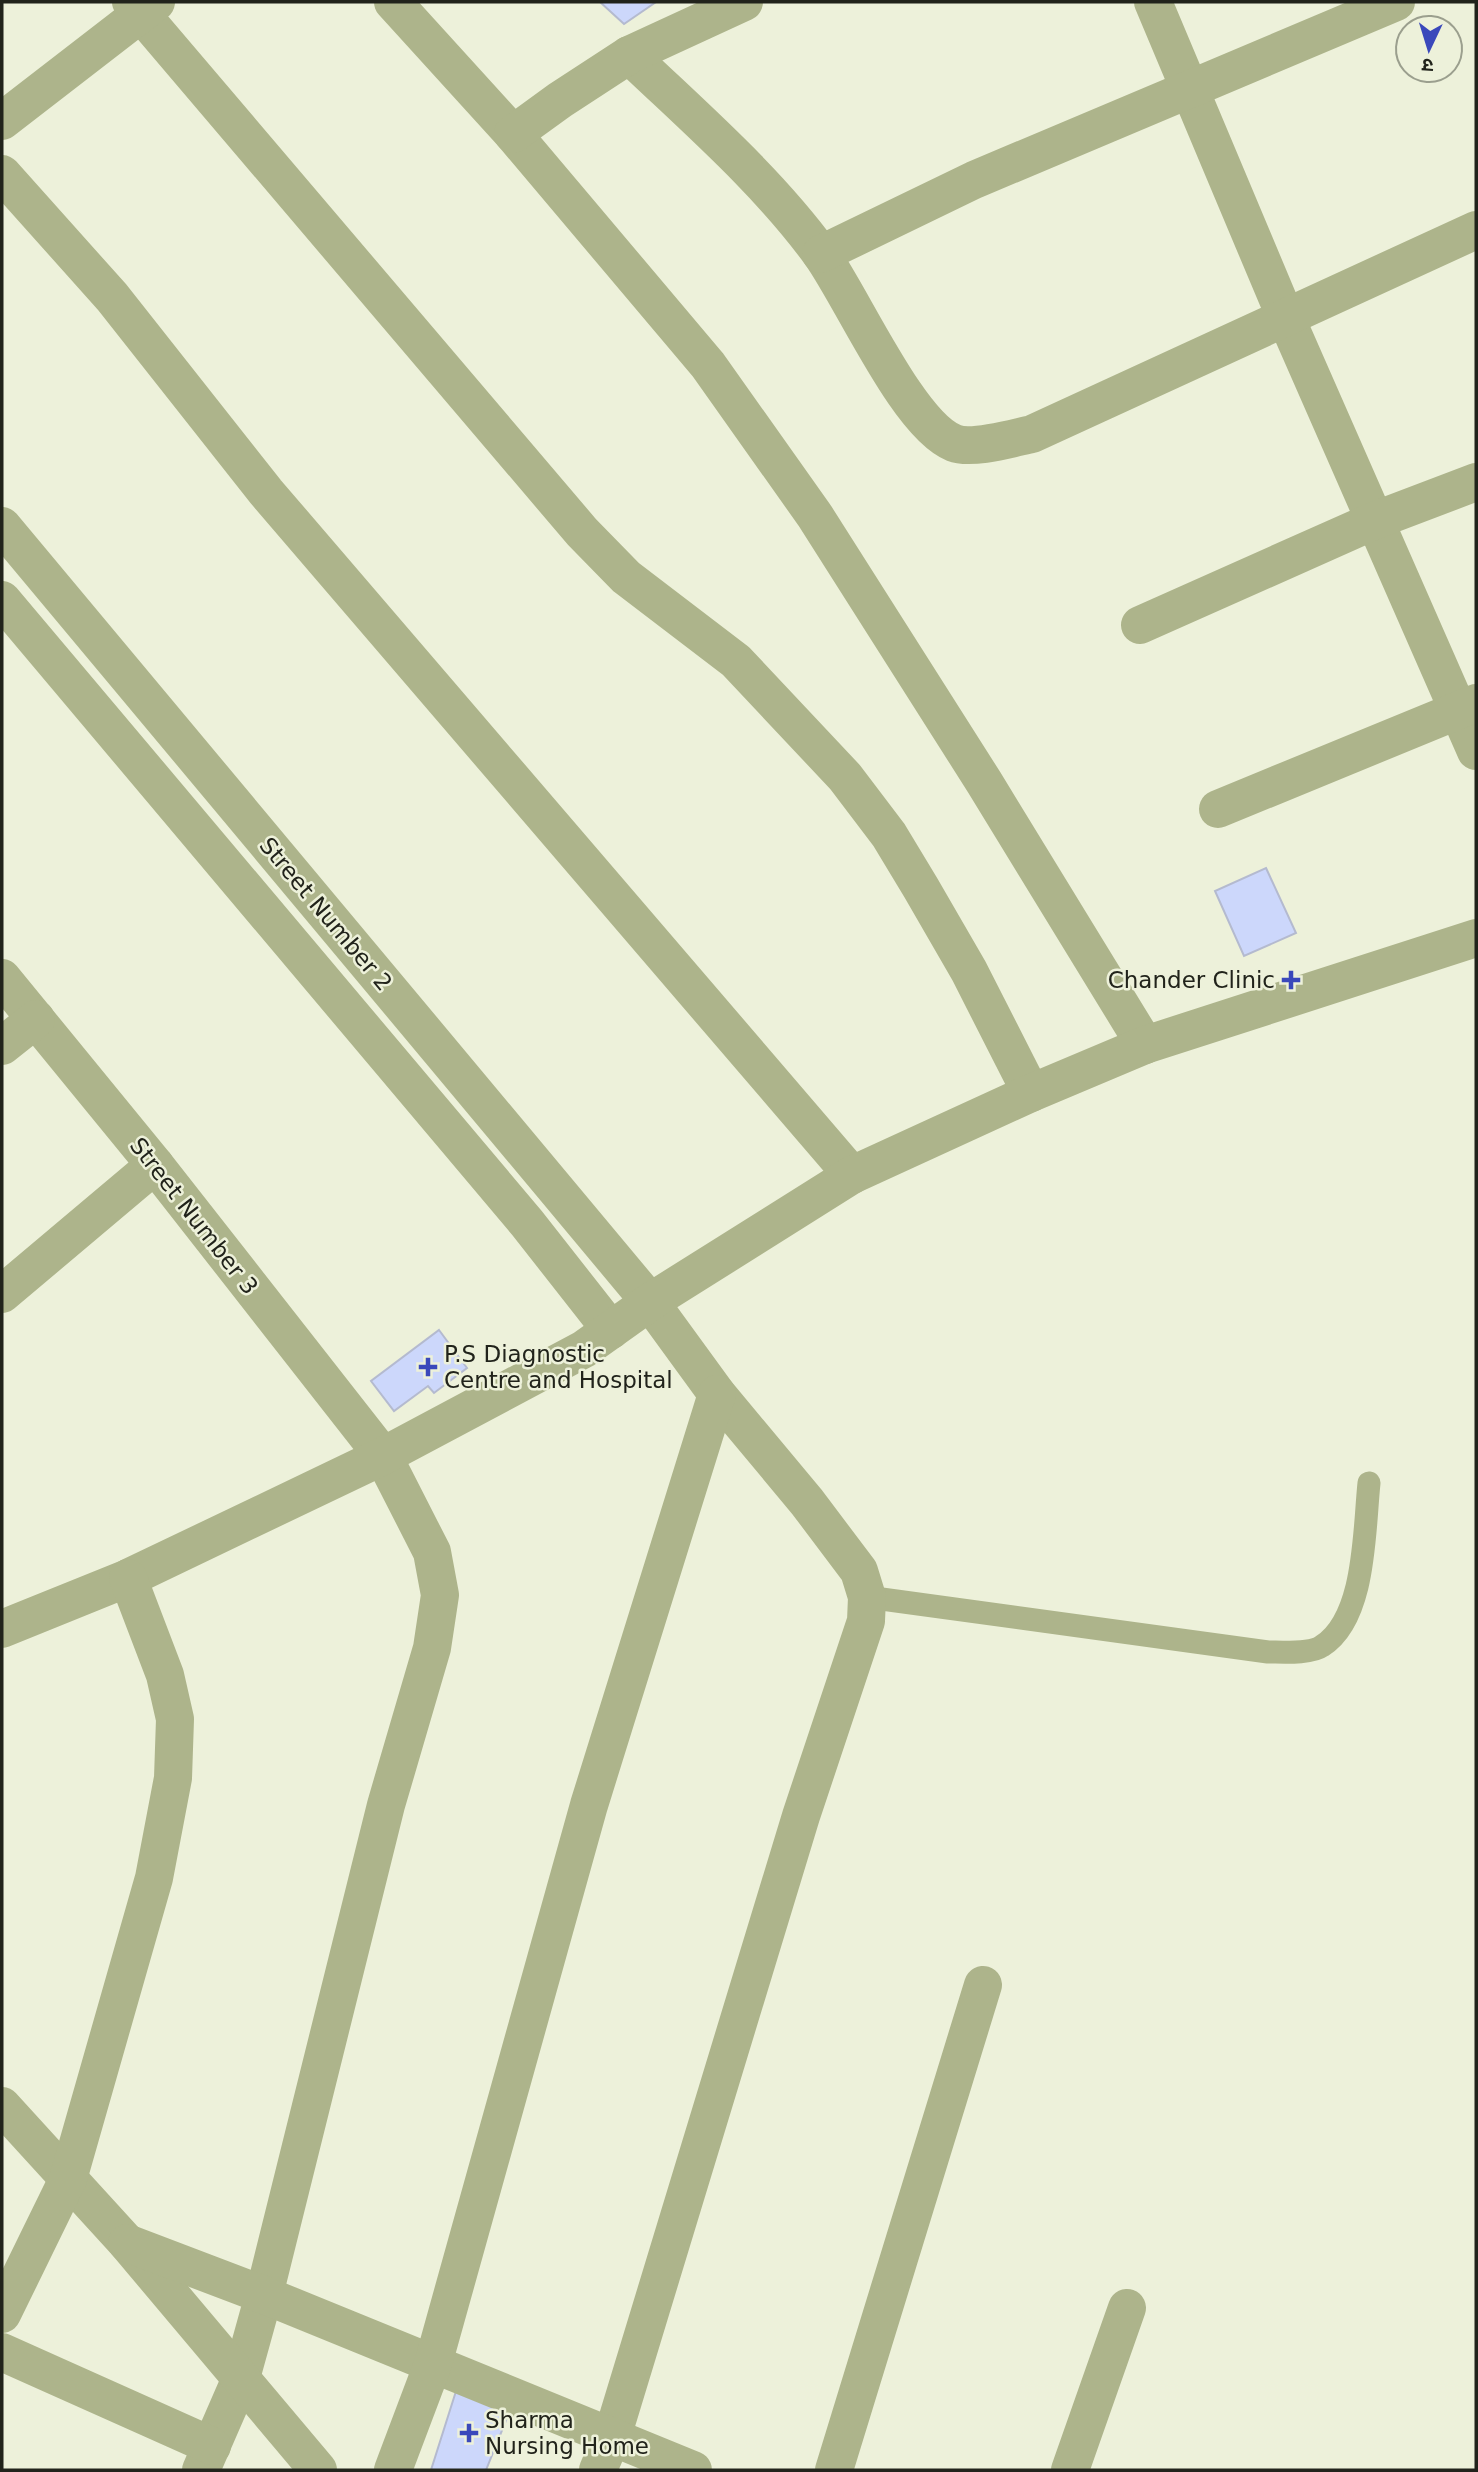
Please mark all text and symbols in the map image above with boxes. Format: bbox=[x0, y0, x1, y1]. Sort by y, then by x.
north arrow bbox=[1394, 14, 1464, 84]
text: उ bbox=[1421, 55, 1434, 77]
street label: Street Number 2 bbox=[254, 832, 398, 996]
place label: Chander Clinic bbox=[1108, 967, 1275, 993]
marker: Chander Clinic bbox=[1281, 970, 1301, 990]
street label: Street Number 3 bbox=[125, 1133, 263, 1299]
place label: P.S Diagnostic Centre and Hospital bbox=[444, 1341, 673, 1393]
marker: P.S Diagnostic Centre and Hospital bbox=[418, 1357, 438, 1377]
place label: Sharma Nursing Home bbox=[485, 2407, 649, 2459]
marker: Sharma Nursing Home bbox=[459, 2423, 479, 2443]

